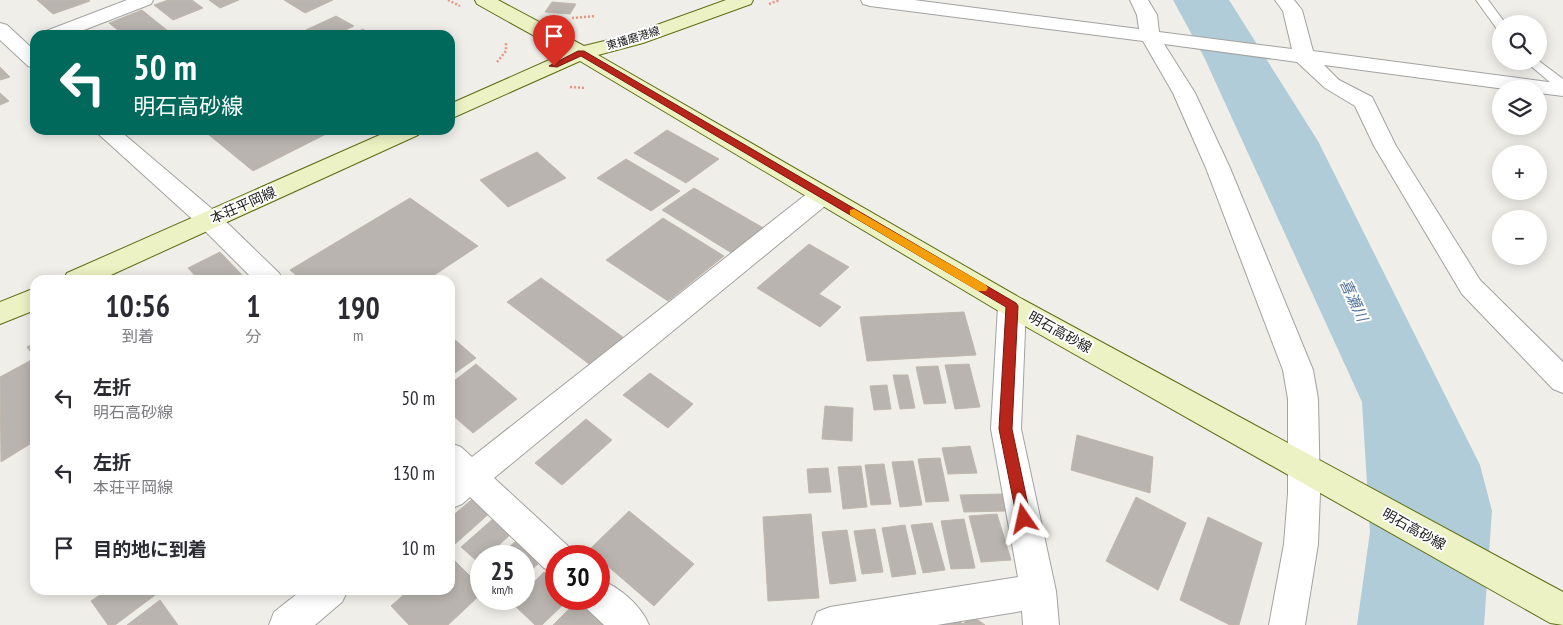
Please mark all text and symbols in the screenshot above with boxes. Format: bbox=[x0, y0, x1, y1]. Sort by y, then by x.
pin bbox=[533, 15, 575, 66]
map controls bbox=[1492, 15, 1547, 265]
button: search bbox=[1492, 15, 1547, 70]
icon: arrive bbox=[540, 22, 568, 50]
street label: 東播磨港線 bbox=[605, 23, 661, 53]
text: 50 m bbox=[133, 44, 197, 90]
icon: left bbox=[50, 50, 115, 115]
button: layers bbox=[1492, 80, 1547, 135]
text: 明石高砂線 bbox=[133, 92, 243, 120]
button: + bbox=[1492, 145, 1547, 200]
street label: 本荘平岡線 bbox=[207, 183, 279, 227]
button: − bbox=[1492, 210, 1547, 265]
water label: 喜瀬川 bbox=[1336, 276, 1373, 326]
text: 10:56 bbox=[105, 286, 170, 325]
text: 1 bbox=[246, 286, 261, 325]
text: 190 bbox=[337, 288, 380, 327]
street label: 明石高砂線 bbox=[1025, 307, 1095, 357]
text: m bbox=[353, 325, 363, 345]
text: 到着 bbox=[122, 326, 154, 346]
text: 分 bbox=[245, 326, 261, 346]
text: 左折 bbox=[93, 375, 131, 399]
icon: left bbox=[50, 384, 78, 412]
text: 50 m bbox=[402, 386, 435, 410]
text: 明石高砂線 bbox=[93, 402, 173, 422]
text: 左折 bbox=[93, 450, 131, 474]
icon: left bbox=[50, 459, 78, 487]
text: 130 m bbox=[393, 461, 435, 485]
text: 本荘平岡線 bbox=[93, 477, 173, 497]
position arrow bbox=[997, 492, 1049, 544]
street label: 明石高砂線 bbox=[1379, 504, 1449, 554]
icon: arrive bbox=[50, 534, 78, 562]
text: 10 m bbox=[402, 536, 435, 560]
text: 目的地に到着 bbox=[93, 537, 207, 561]
speed limit sign: 30 bbox=[545, 545, 610, 610]
text: 25 bbox=[491, 555, 514, 587]
text: km/h bbox=[492, 582, 513, 597]

